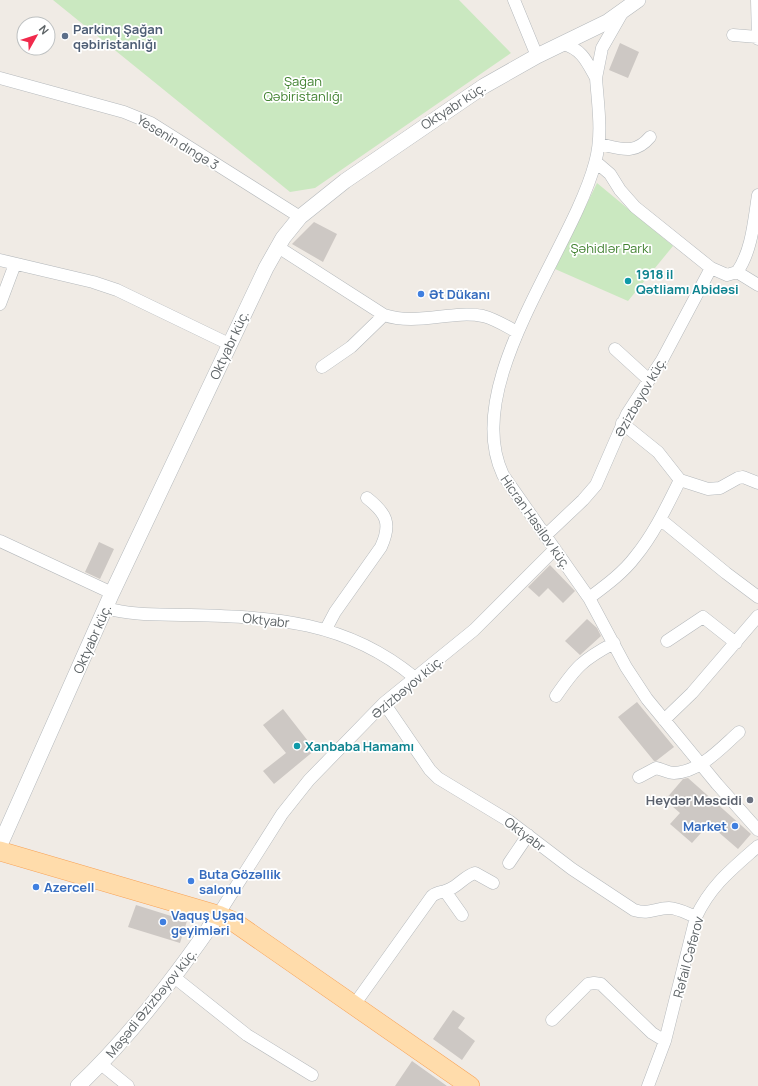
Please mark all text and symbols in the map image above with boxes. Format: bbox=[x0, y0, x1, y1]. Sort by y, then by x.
north arrow bbox=[16, 16, 56, 56]
place label: Parkinq Şağan qəbiristanlığı bbox=[73, 20, 163, 53]
text: N bbox=[36, 22, 53, 37]
marker: Parkinq Şağan qəbiristanlığı bbox=[60, 31, 70, 41]
park label: Şağan Qəbiristanlığı bbox=[263, 72, 343, 105]
street label: Oktyabr küç. bbox=[417, 78, 489, 134]
street label: Yesenin dıngə 3 bbox=[134, 110, 222, 174]
park label: Şəhidlər Parkı bbox=[571, 239, 651, 257]
place label: 1918 il Qətliamı Abidəsi bbox=[636, 265, 739, 298]
marker: 1918 il Qətliamı Abidəsi bbox=[623, 276, 633, 286]
place label: Ət Dükanı bbox=[429, 285, 490, 303]
marker: Ət Dükanı bbox=[416, 289, 426, 299]
street label: Oktyabr küç. bbox=[205, 308, 253, 382]
street label: Əzizbəyov küç. bbox=[610, 354, 670, 440]
street label: Hicran Hasilov küç. bbox=[497, 471, 575, 573]
street label: Oktyabr küç. bbox=[69, 602, 115, 676]
street label: Oktyabr bbox=[242, 609, 291, 631]
street label: Əzizbəyov küç. bbox=[367, 651, 447, 723]
place label: Xanbaba Hamamı bbox=[305, 737, 414, 755]
marker: Xanbaba Hamamı bbox=[292, 741, 302, 751]
place label: Heydər Məscidi bbox=[646, 791, 742, 809]
marker: Heydər Məscidi bbox=[745, 795, 755, 805]
street label: Oktyabr bbox=[501, 813, 549, 856]
place label: Market bbox=[683, 817, 727, 835]
marker: Market bbox=[730, 821, 740, 831]
place label: Buta Gözəllik salonu bbox=[199, 865, 282, 898]
marker: Buta Gözəllik salonu bbox=[186, 876, 196, 886]
place label: Azercell bbox=[44, 878, 94, 896]
marker: Azercell bbox=[31, 882, 41, 892]
place label: Vaquş Uşaq geyimləri bbox=[171, 906, 244, 939]
street label: Rəfail Cəfərov bbox=[668, 914, 708, 1000]
marker: Vaquş Uşaq geyimləri bbox=[158, 917, 168, 927]
street label: Məşədi Əzizbəyov küç. bbox=[101, 945, 201, 1061]

